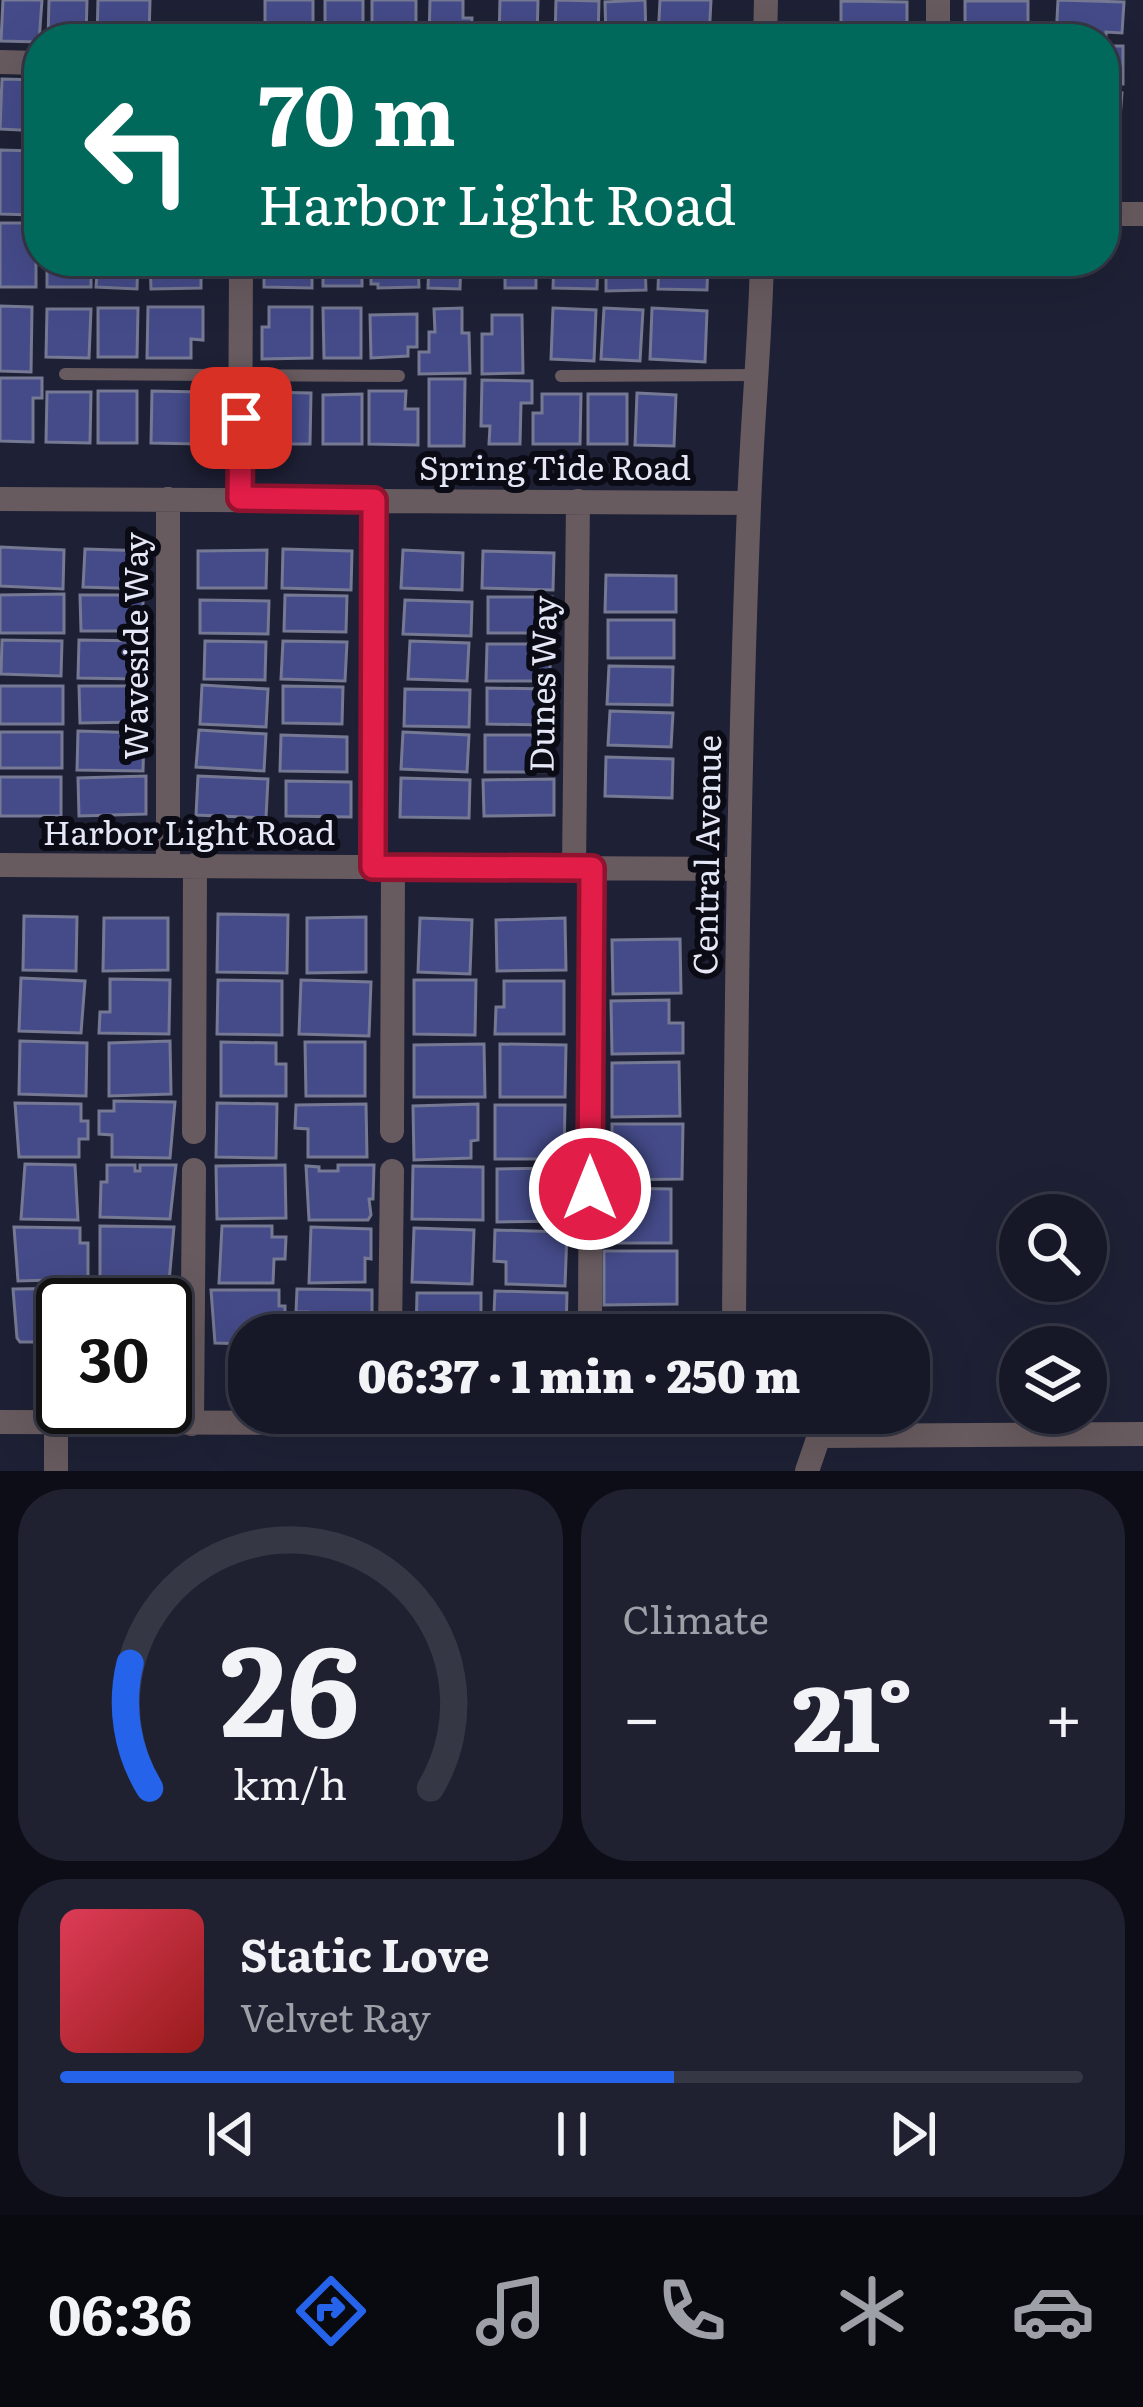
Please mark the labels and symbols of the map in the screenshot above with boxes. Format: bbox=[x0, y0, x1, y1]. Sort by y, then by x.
pin bbox=[190, 367, 292, 469]
street label: Spring Tide Road bbox=[419, 441, 691, 490]
street label: Waveside Way bbox=[109, 532, 158, 760]
street label: Dunes Way bbox=[514, 595, 567, 773]
street label: Central Avenue bbox=[678, 734, 731, 976]
street label: Harbor Light Road bbox=[43, 806, 335, 855]
position arrow bbox=[527, 1126, 653, 1252]
speed limit sign: 30 bbox=[36, 1278, 192, 1434]

